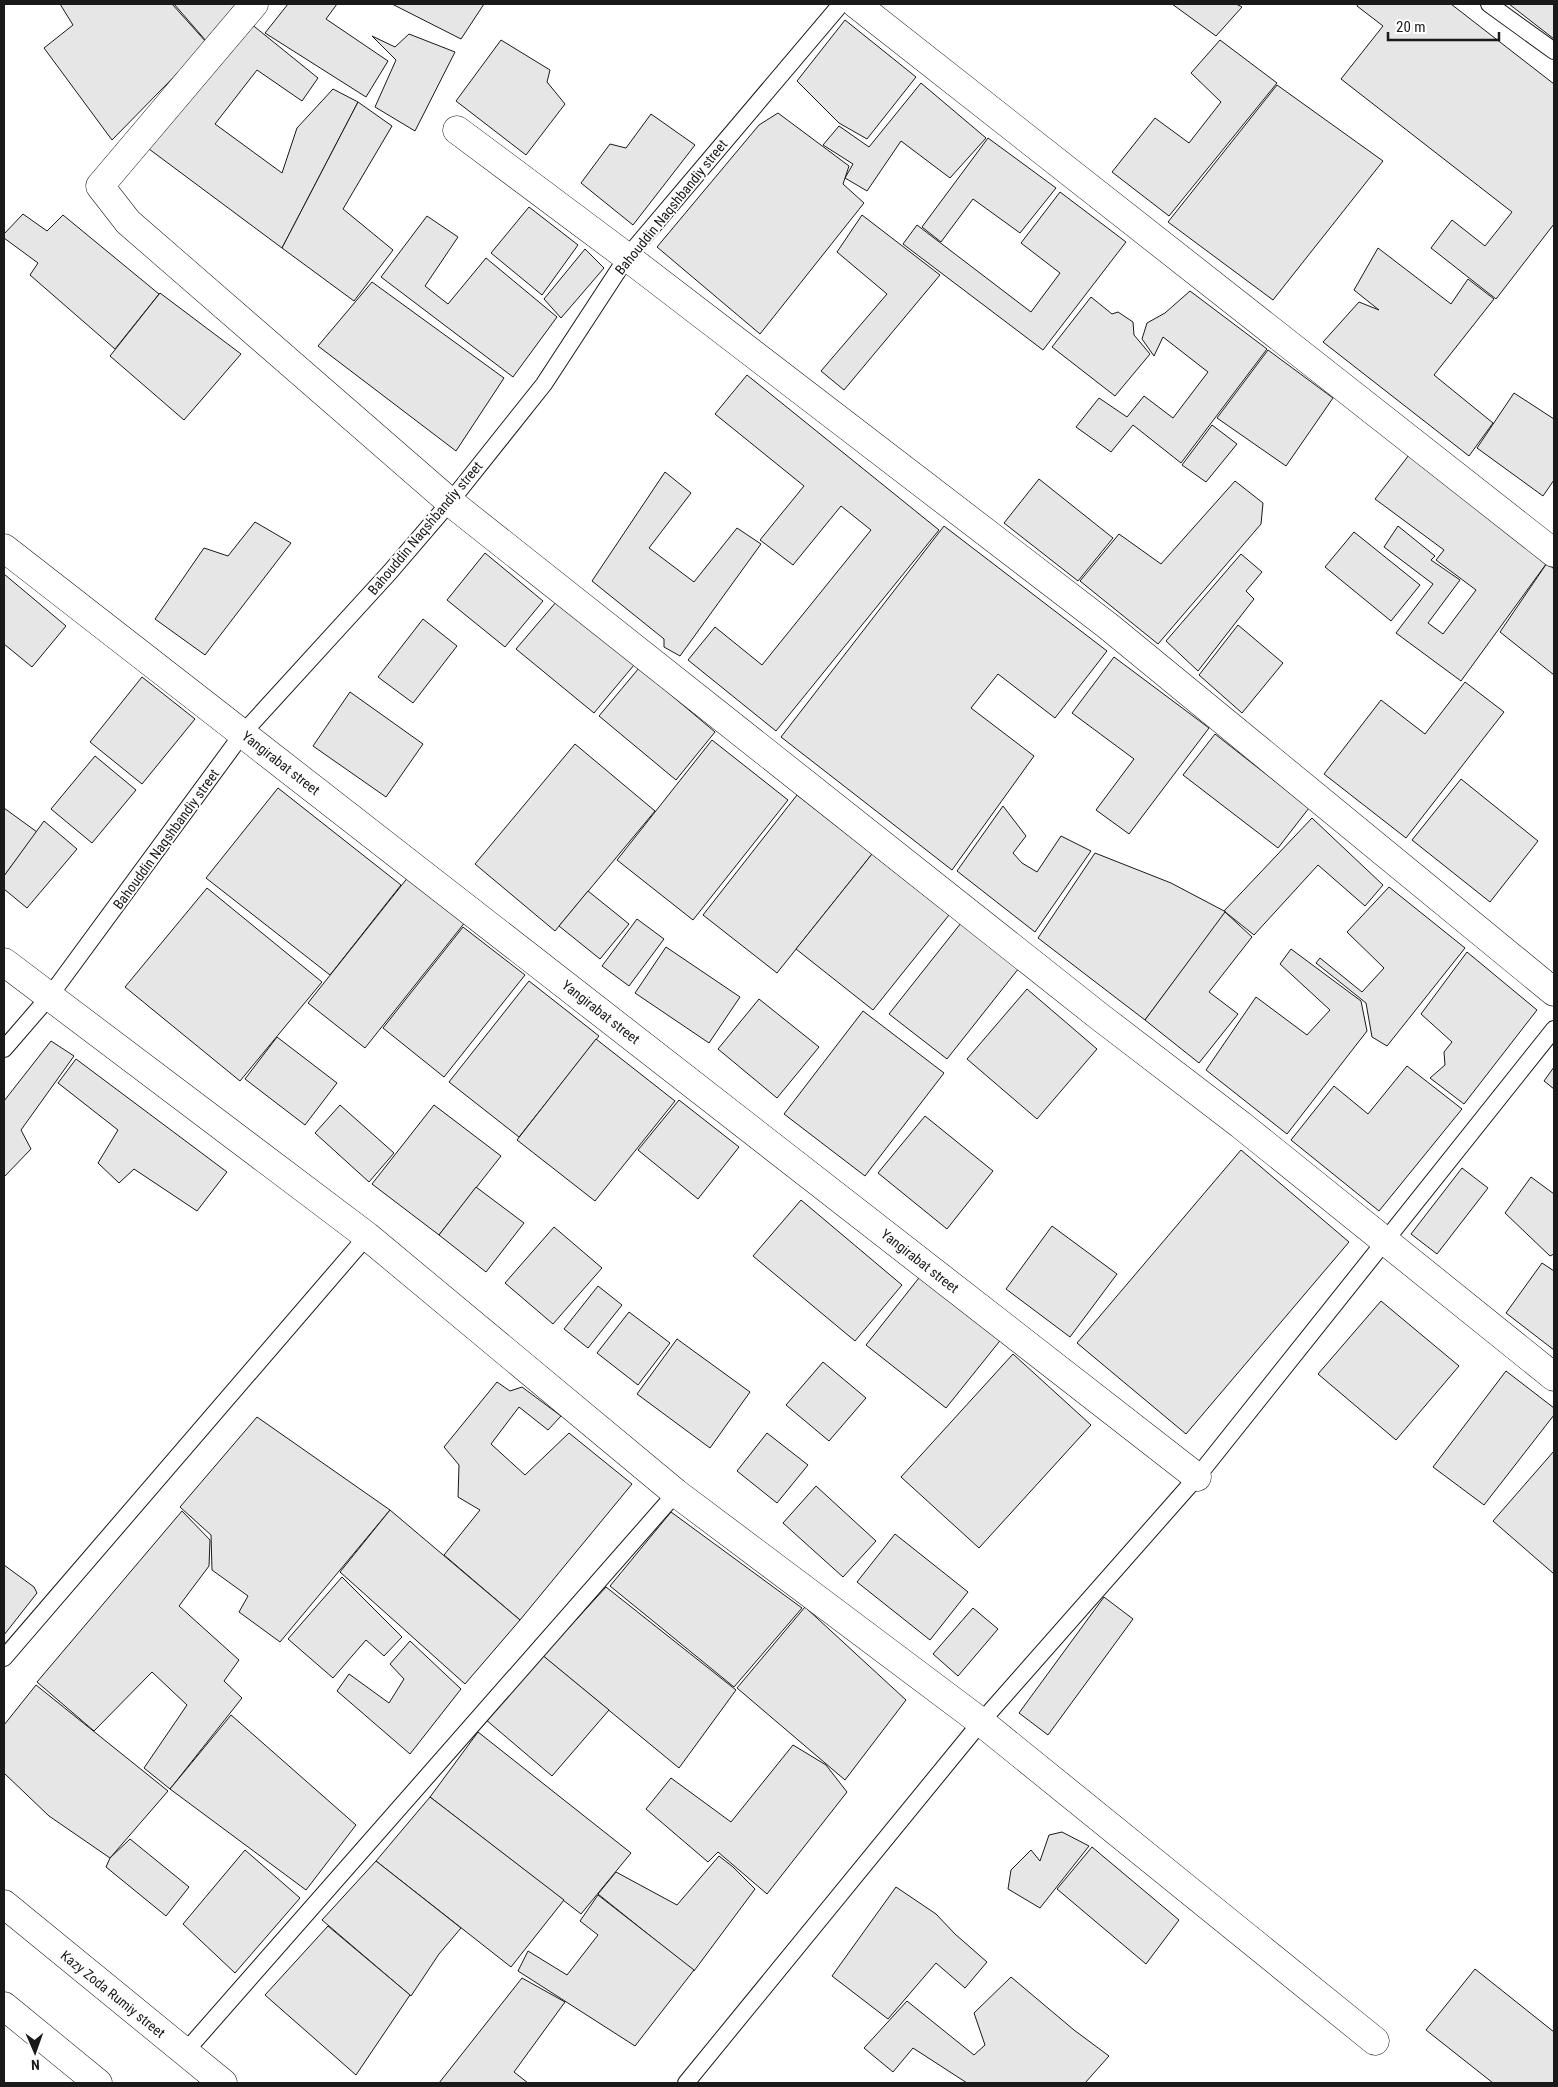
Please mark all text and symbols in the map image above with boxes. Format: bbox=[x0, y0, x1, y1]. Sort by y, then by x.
scale bar bbox=[1388, 10, 1499, 42]
text: 20 m bbox=[1396, 18, 1426, 36]
street label: Bahouddin Naqshbandiy street bbox=[612, 136, 730, 278]
street label: Bahouddin Naqshbandiy street bbox=[365, 458, 485, 598]
street label: Yangirabat street bbox=[239, 728, 323, 798]
street label: Bahouddin Naqshbandiy street bbox=[110, 766, 222, 912]
street label: Yangirabat street bbox=[559, 977, 643, 1047]
street label: Yangirabat street bbox=[878, 1226, 962, 1296]
street label: Kazy Zoda Rumiy street bbox=[58, 1947, 168, 2041]
north arrow bbox=[10, 2027, 60, 2077]
text: N bbox=[31, 2057, 40, 2073]

